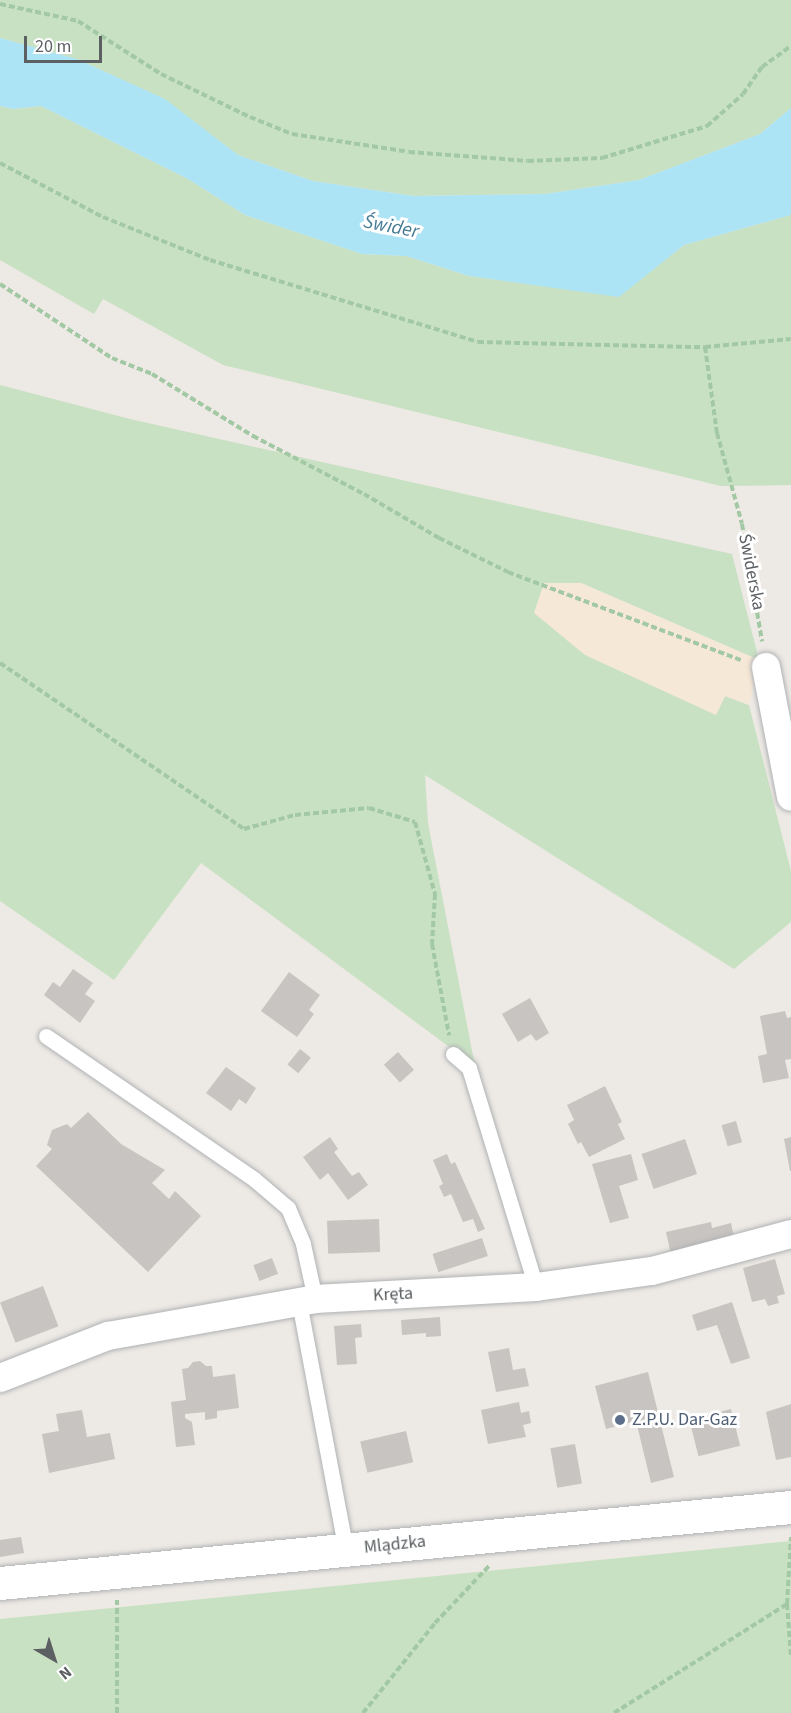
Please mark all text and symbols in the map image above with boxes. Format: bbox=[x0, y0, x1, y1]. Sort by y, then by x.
scale bar bbox=[27, 24, 105, 62]
text: 20 m bbox=[35, 34, 71, 59]
water label: Świder bbox=[361, 210, 421, 244]
street label: Świderska bbox=[733, 532, 769, 612]
street label: Kręta bbox=[372, 1283, 414, 1307]
place label: Z.P.U. Dar-Gaz bbox=[632, 1409, 737, 1431]
marker: Z.P.U. Dar-Gaz bbox=[613, 1413, 627, 1427]
street label: Mlądzka bbox=[363, 1531, 427, 1559]
north arrow bbox=[24, 1629, 84, 1689]
text: N bbox=[54, 1661, 76, 1685]

